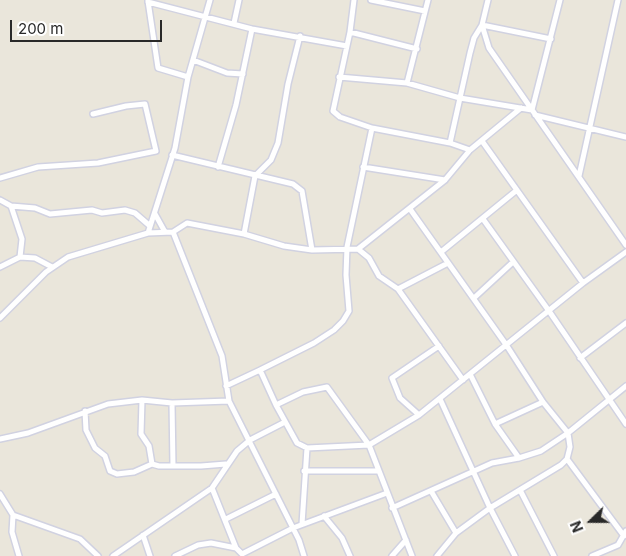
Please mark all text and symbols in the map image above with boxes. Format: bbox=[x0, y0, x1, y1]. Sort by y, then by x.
scale bar bbox=[12, 10, 165, 42]
text: 200 m bbox=[18, 19, 63, 38]
north arrow bbox=[566, 496, 616, 546]
text: N bbox=[567, 519, 587, 535]

